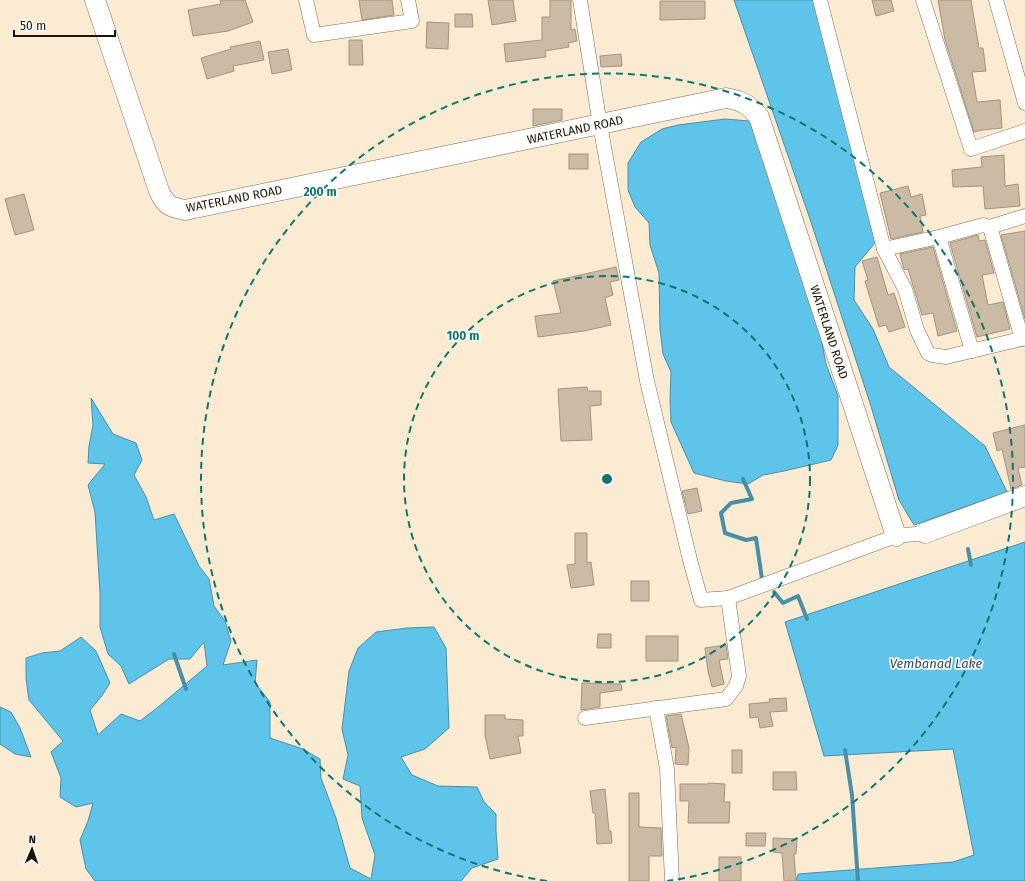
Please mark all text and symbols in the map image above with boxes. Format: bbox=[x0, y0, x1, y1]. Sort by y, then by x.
scale bar bbox=[14, 12, 115, 38]
text: 50 m bbox=[20, 19, 46, 33]
street label: WATERLAND ROAD bbox=[526, 113, 625, 147]
street label: WATERLAND ROAD bbox=[185, 183, 284, 215]
text: 200 m bbox=[303, 185, 337, 199]
street label: WATERLAND ROAD bbox=[807, 283, 851, 381]
text: 100 m bbox=[447, 329, 479, 343]
centre of rings bbox=[600, 472, 614, 486]
water label: Vembanad Lake bbox=[890, 656, 983, 671]
north arrow bbox=[12, 829, 52, 869]
text: N bbox=[28, 833, 36, 846]

